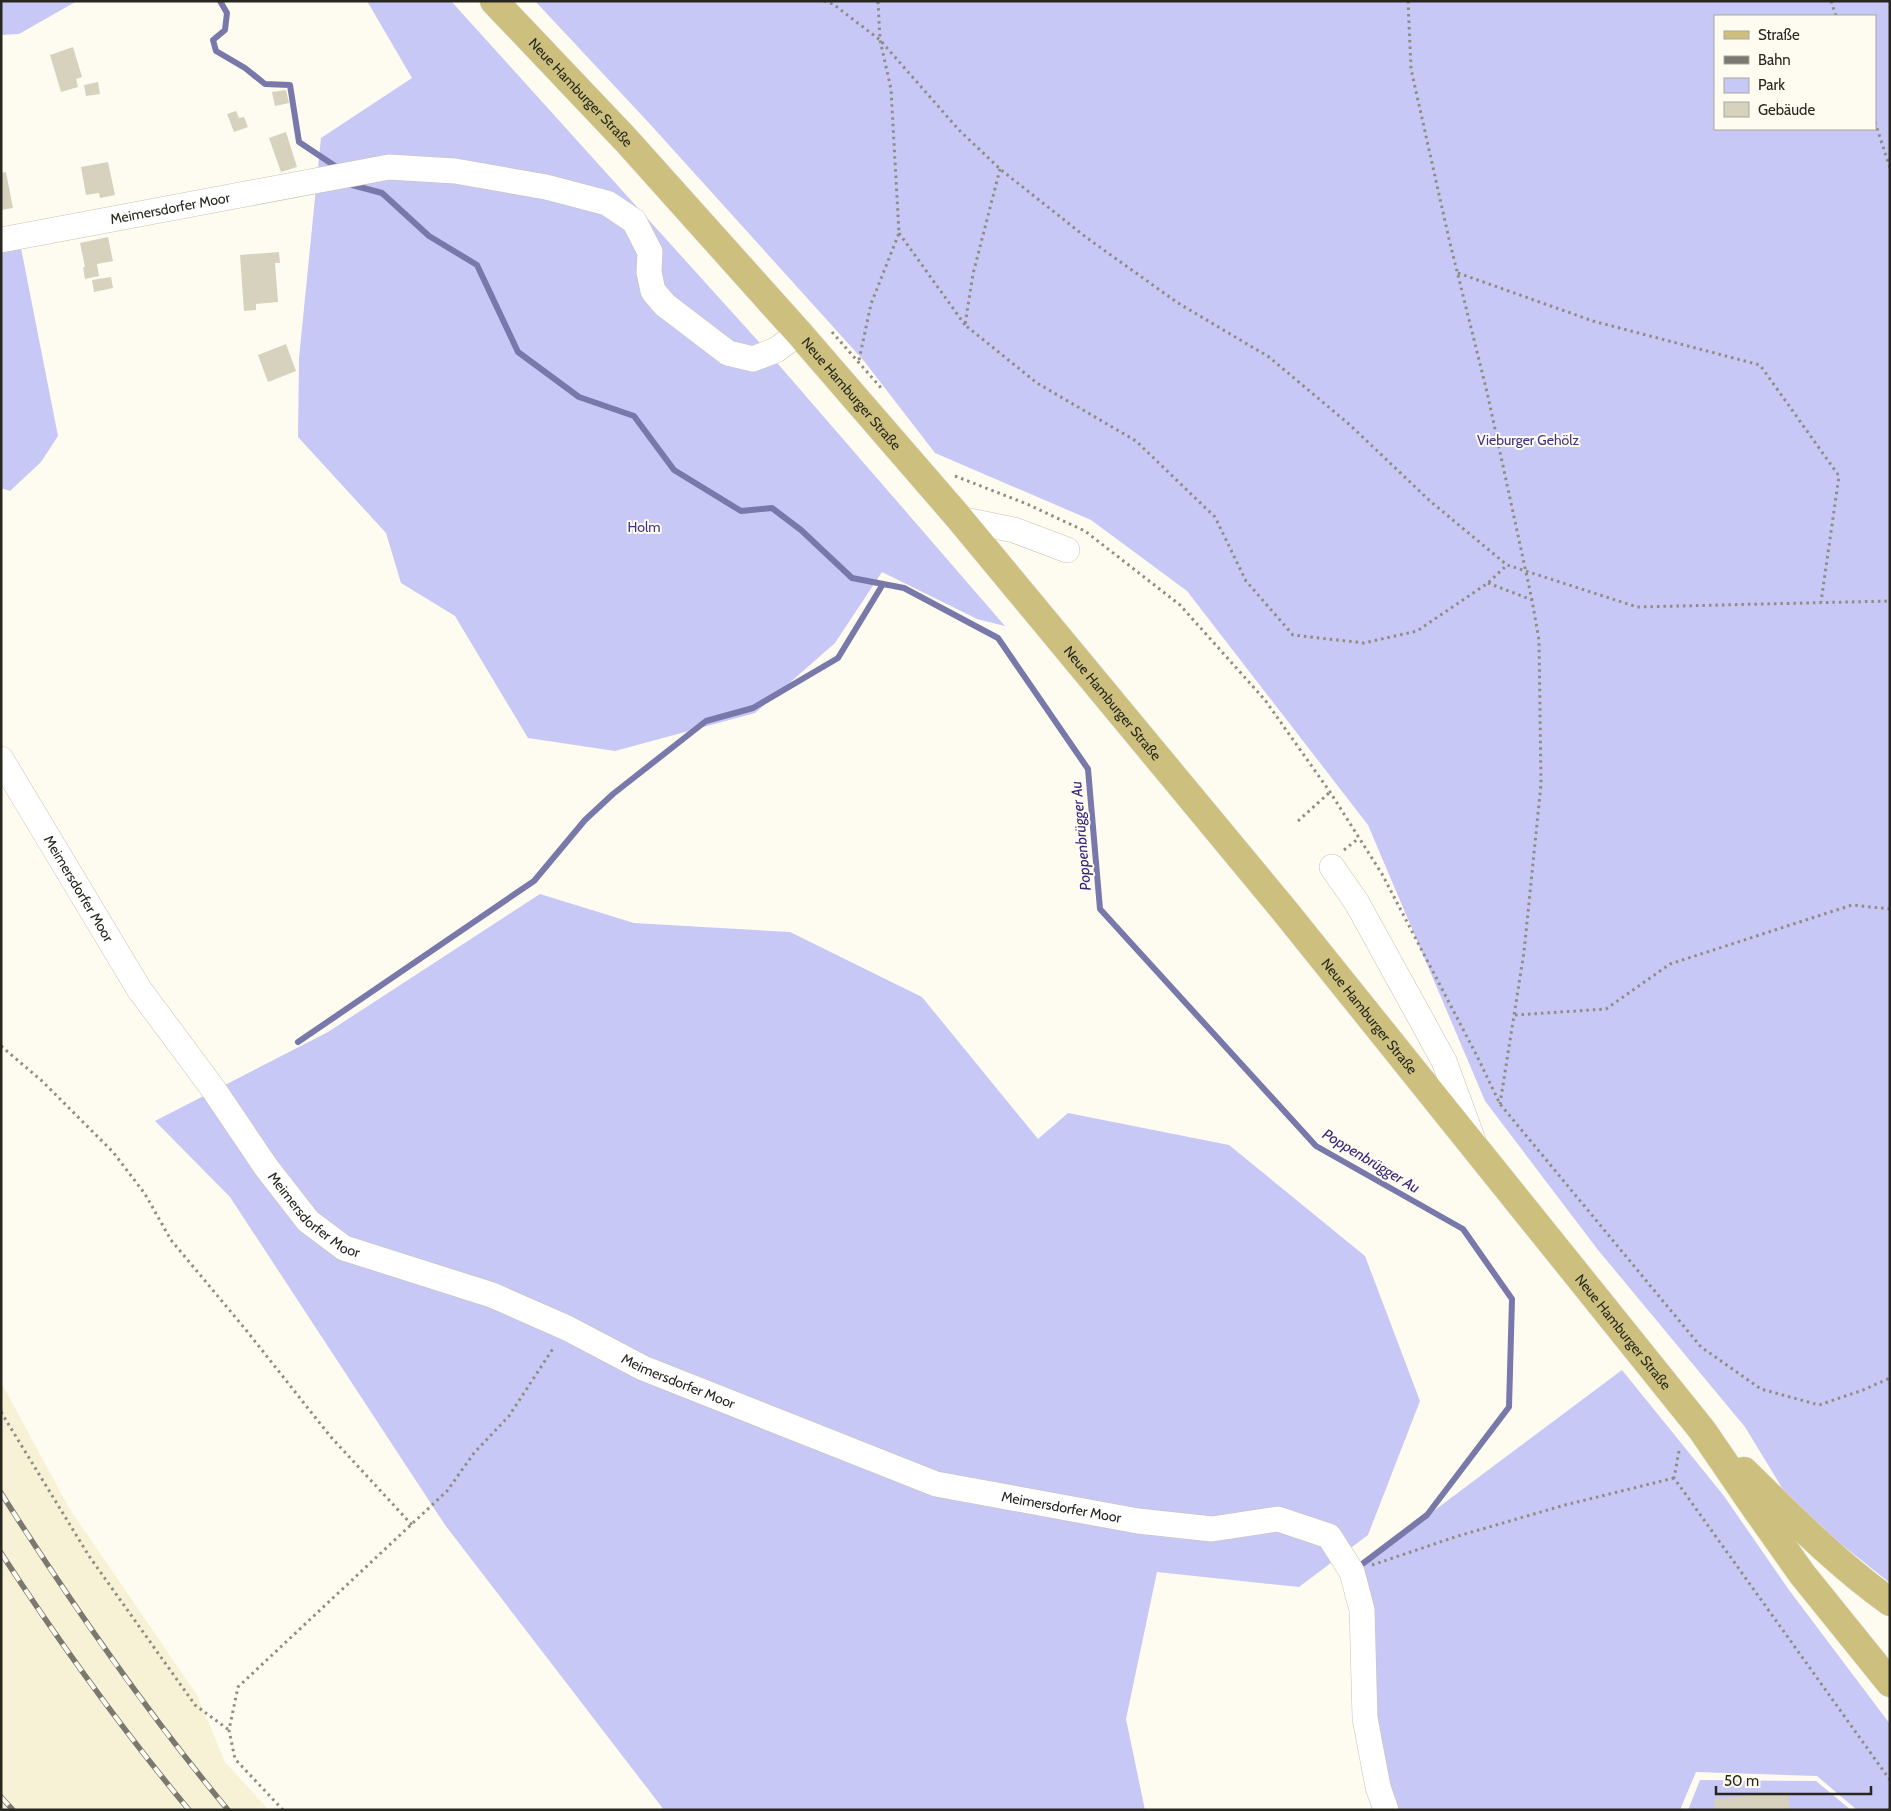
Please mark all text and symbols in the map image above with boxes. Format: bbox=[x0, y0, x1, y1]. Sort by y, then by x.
legend bbox=[1714, 15, 1876, 130]
text: Straße bbox=[1758, 26, 1800, 44]
street label: Neue Hamburger Straße bbox=[525, 34, 637, 150]
text: Bahn bbox=[1758, 51, 1791, 69]
text: Park bbox=[1758, 76, 1785, 94]
text: Gebäude bbox=[1758, 101, 1815, 119]
street label: Meimersdorfer Moor bbox=[109, 188, 232, 228]
street label: Neue Hamburger Straße bbox=[798, 333, 905, 454]
park label: Vieburger Gehölz bbox=[1477, 431, 1579, 449]
park label: Holm bbox=[628, 518, 660, 536]
street label: Neue Hamburger Straße bbox=[1060, 642, 1165, 764]
water label: Poppenbrügger Au bbox=[1067, 781, 1095, 891]
street label: Meimersdorfer Moor bbox=[40, 832, 118, 946]
street label: Neue Hamburger Straße bbox=[1317, 955, 1421, 1078]
water label: Poppenbrügger Au bbox=[1319, 1125, 1423, 1197]
street label: Meimersdorfer Moor bbox=[264, 1168, 363, 1262]
street label: Neue Hamburger Straße bbox=[1571, 1270, 1675, 1393]
street label: Meimersdorfer Moor bbox=[618, 1349, 738, 1413]
street label: Meimersdorfer Moor bbox=[1000, 1487, 1123, 1527]
scale bar bbox=[1716, 1764, 1871, 1796]
text: 50 m bbox=[1724, 1772, 1759, 1790]

